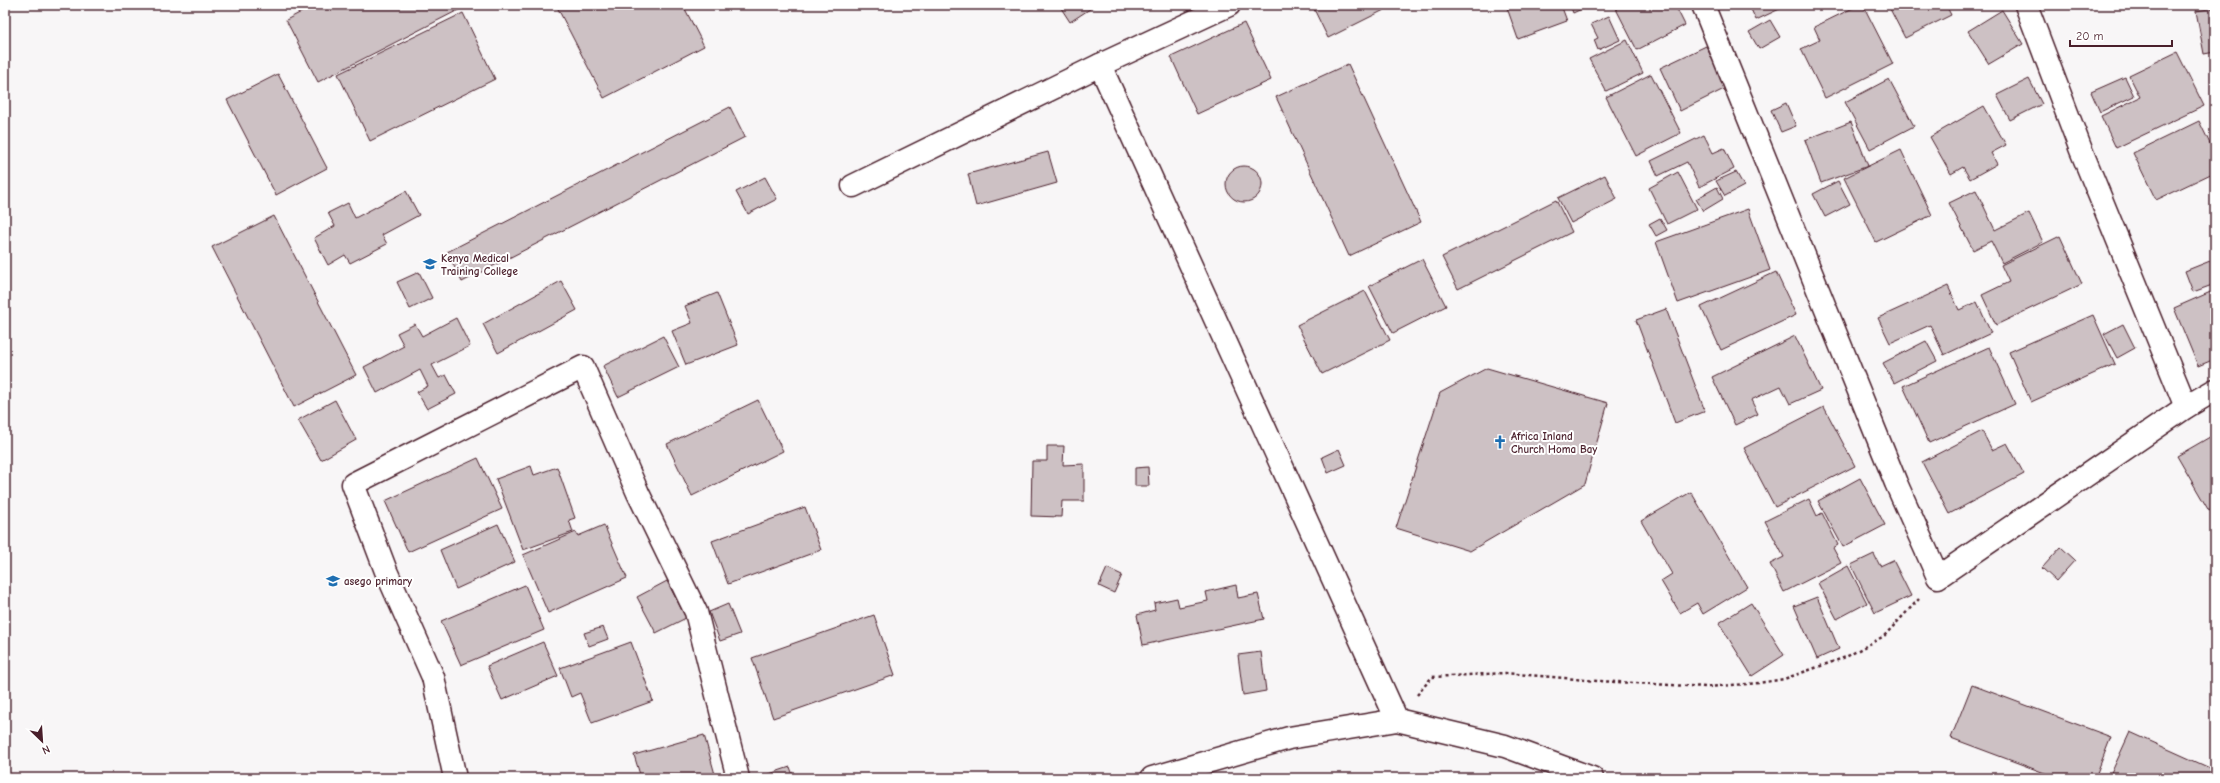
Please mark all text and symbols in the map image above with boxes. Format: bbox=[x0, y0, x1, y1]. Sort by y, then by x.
scale bar bbox=[2070, 22, 2172, 48]
text: 20 m bbox=[2076, 29, 2104, 43]
place label: Kenya Medical Training College bbox=[441, 252, 519, 278]
school or university icon: Kenya Medical Training College bbox=[422, 256, 438, 272]
place label: Africa Inland Church Homa Bay bbox=[1511, 430, 1597, 456]
church icon: Africa Inland Church Homa Bay bbox=[1492, 434, 1508, 450]
school or university icon: asego primary bbox=[325, 573, 341, 589]
place label: asego primary bbox=[344, 575, 412, 588]
north arrow bbox=[22, 721, 62, 761]
text: N bbox=[40, 742, 52, 757]

